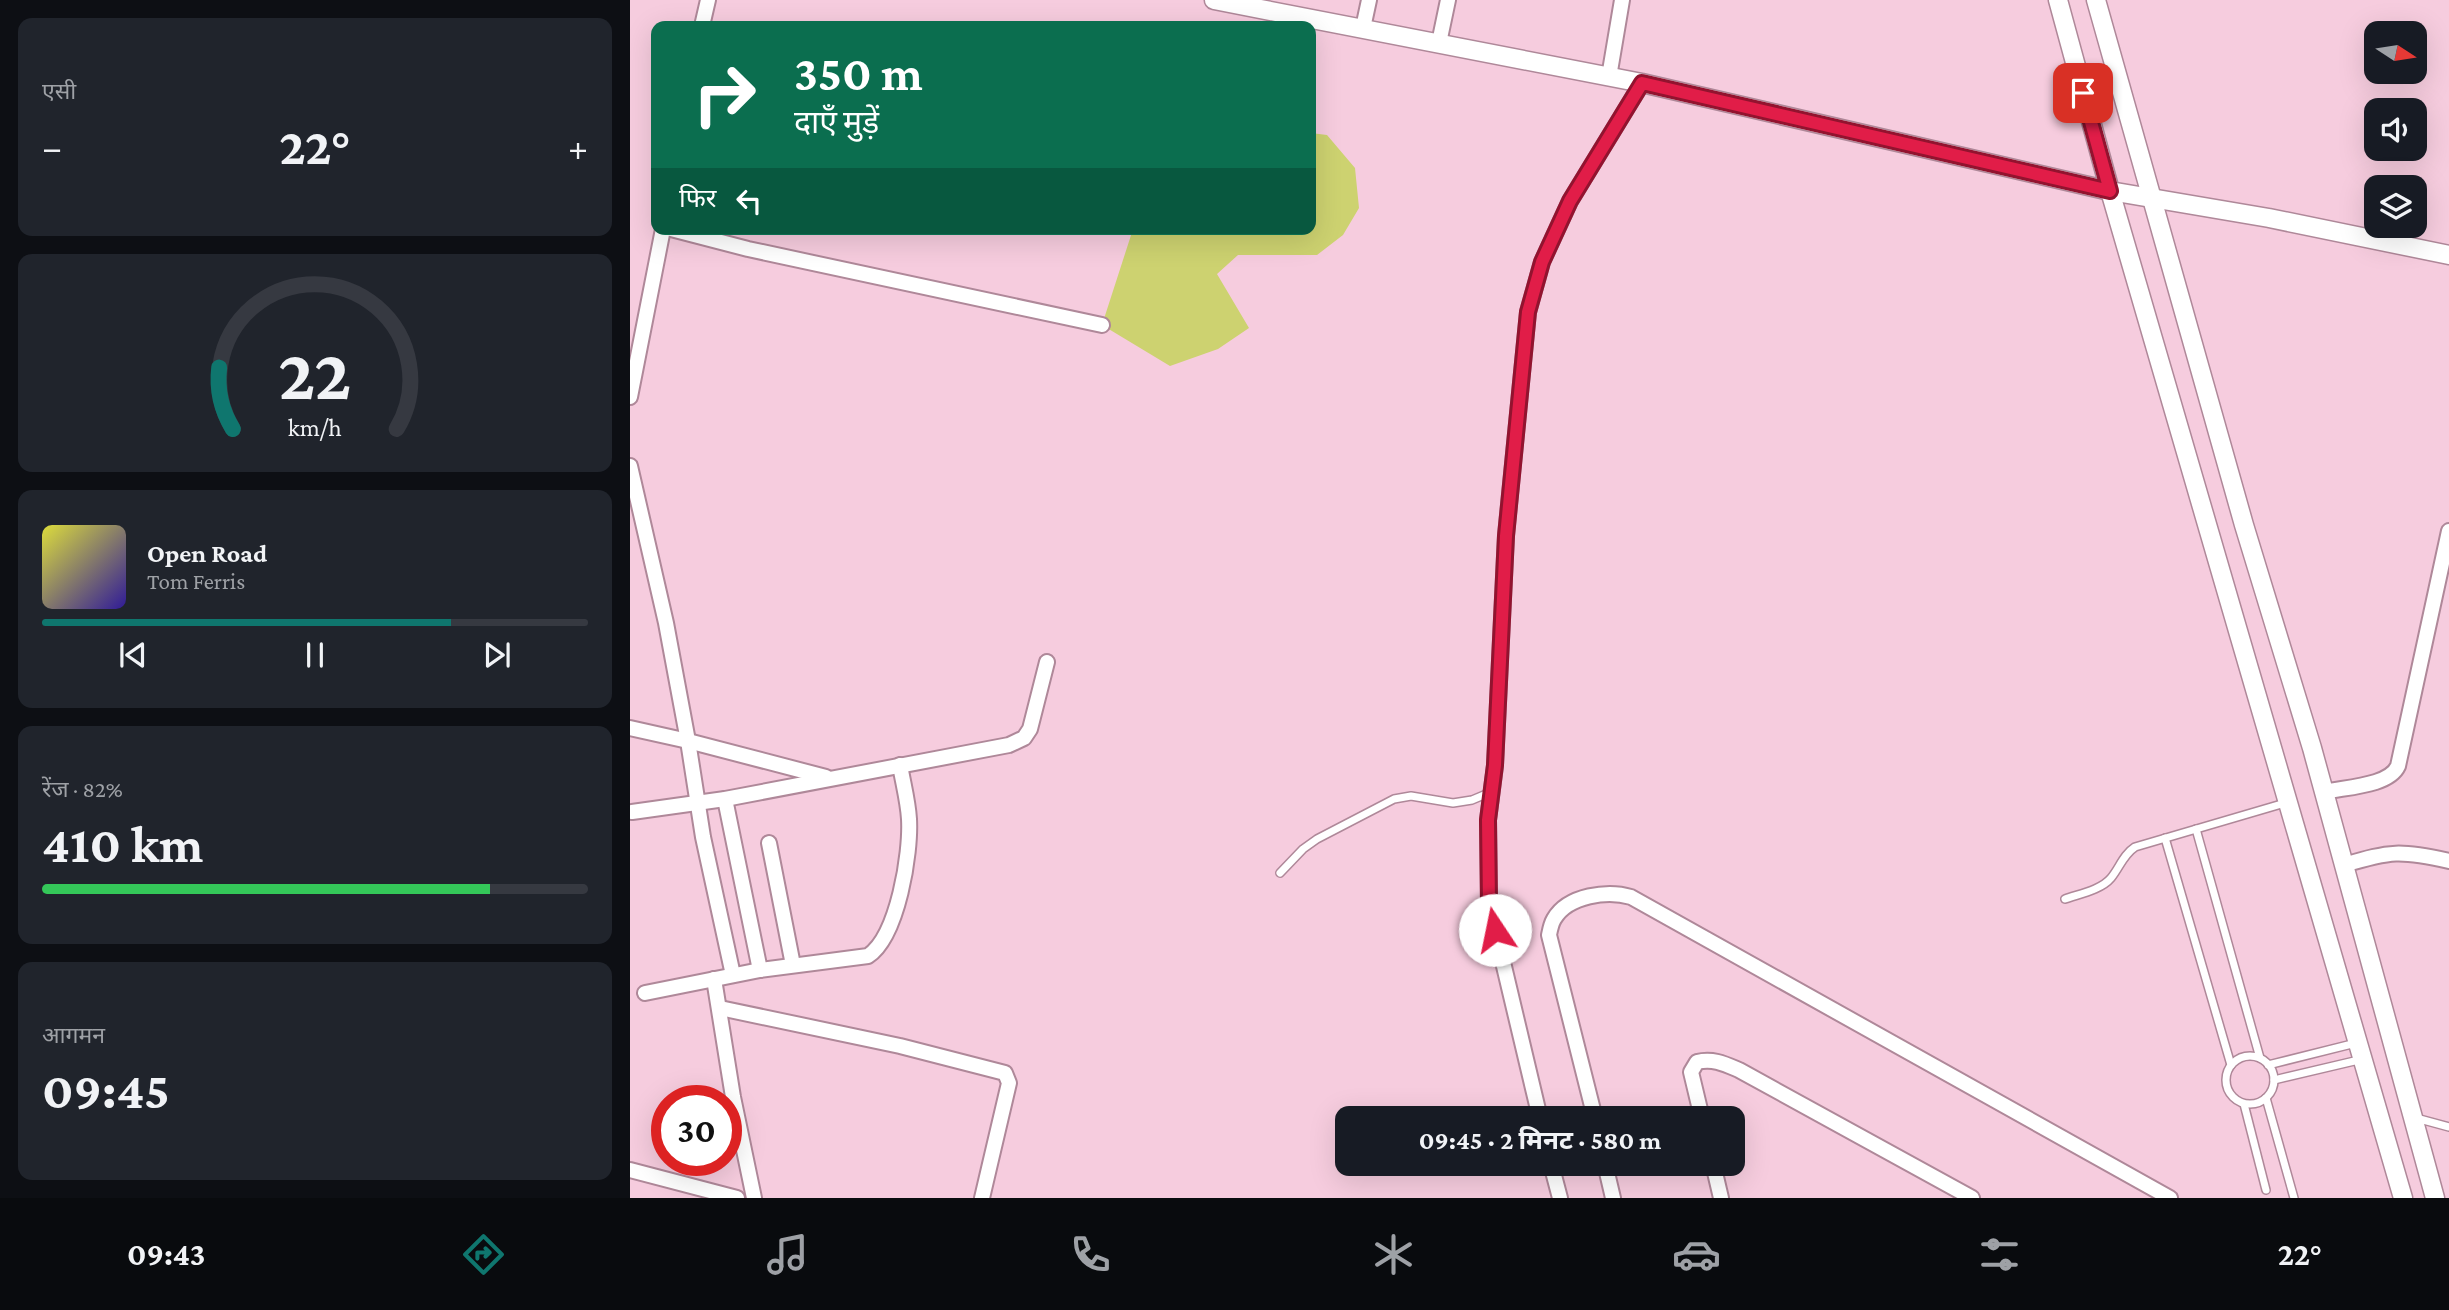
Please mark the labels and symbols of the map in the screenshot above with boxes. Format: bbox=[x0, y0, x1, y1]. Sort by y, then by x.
north arrow bbox=[2364, 21, 2427, 84]
pin bbox=[2053, 63, 2113, 123]
position arrow bbox=[1458, 893, 1532, 967]
speed limit sign: 30 bbox=[651, 1085, 742, 1176]

